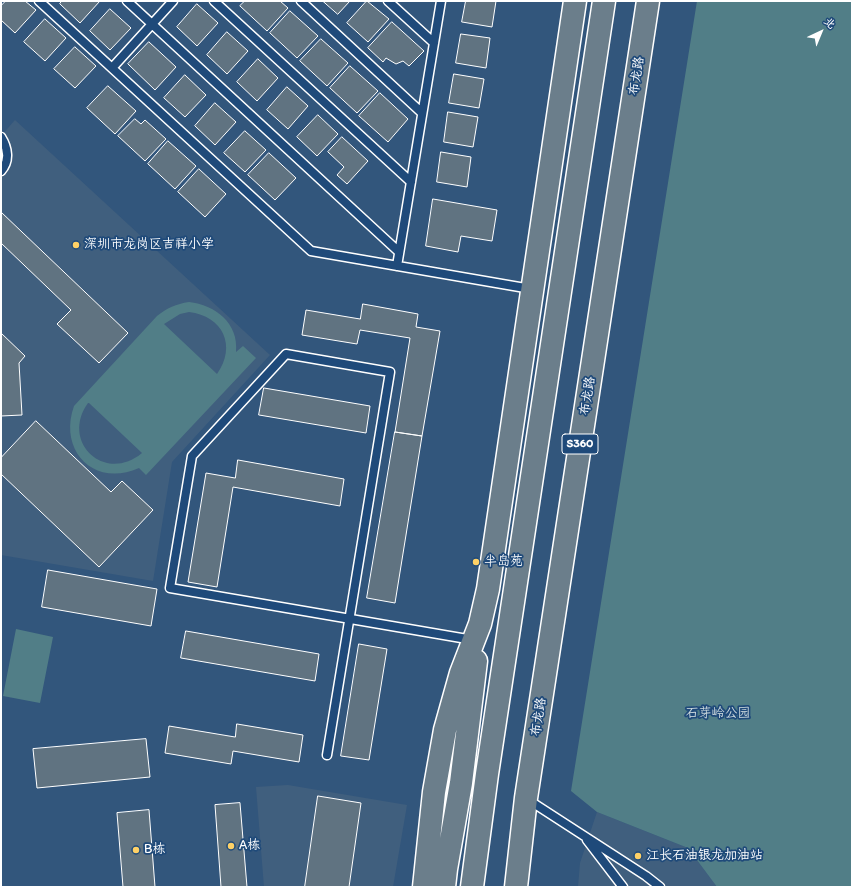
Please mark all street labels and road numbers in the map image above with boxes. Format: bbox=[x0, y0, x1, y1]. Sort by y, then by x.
street label: 布龙路 bbox=[626, 56, 648, 96]
street label: 布龙路 bbox=[577, 376, 599, 416]
road number: S360 bbox=[562, 434, 598, 454]
street label: 布龙路 bbox=[528, 697, 550, 737]

